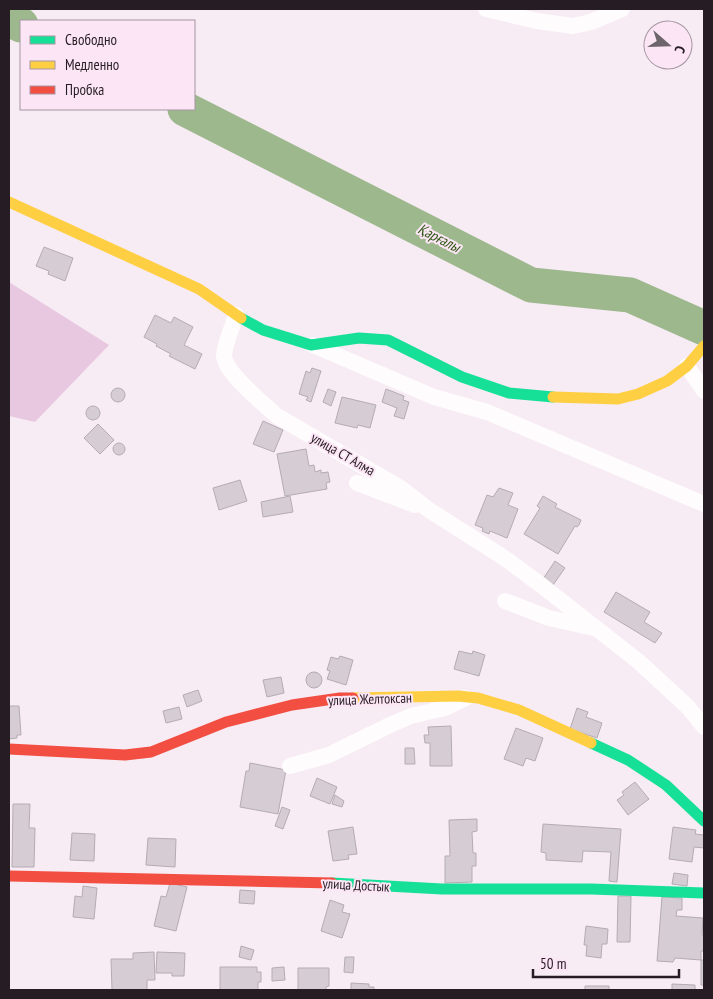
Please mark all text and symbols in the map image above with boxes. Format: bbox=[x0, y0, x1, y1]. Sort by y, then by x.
legend bbox=[20, 20, 195, 110]
north arrow bbox=[643, 20, 693, 70]
text: Свободно bbox=[65, 30, 117, 49]
text: С bbox=[670, 43, 690, 56]
text: Медленно bbox=[65, 55, 119, 74]
text: Пробка bbox=[65, 80, 104, 99]
water label: Қарғалы bbox=[415, 219, 465, 257]
street label: улица СТ Алма bbox=[308, 428, 378, 480]
street label: улица Желтоксан bbox=[328, 689, 412, 709]
street label: улица Достык bbox=[322, 874, 391, 896]
scale bar bbox=[533, 946, 679, 978]
text: 50 m bbox=[540, 954, 566, 973]

